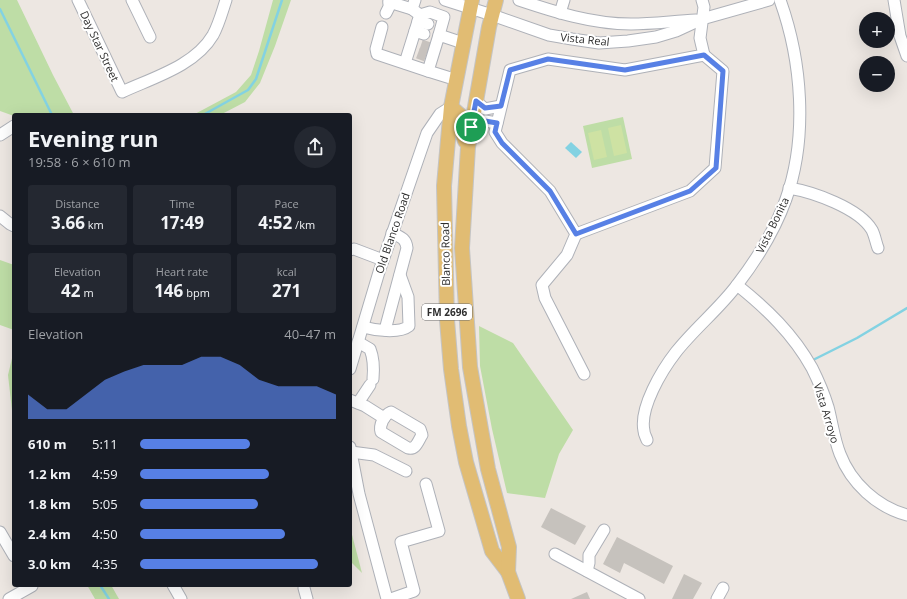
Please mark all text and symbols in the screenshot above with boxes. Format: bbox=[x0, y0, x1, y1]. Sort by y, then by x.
street label: Day Star Street bbox=[77, 8, 123, 84]
map controls bbox=[859, 12, 895, 92]
button: + bbox=[859, 12, 895, 48]
street label: Vista Real bbox=[560, 29, 610, 49]
button: − bbox=[859, 56, 895, 92]
pin bbox=[454, 110, 488, 144]
icon: arrive bbox=[460, 116, 482, 138]
text: Evening run bbox=[28, 123, 159, 153]
button: share bbox=[294, 126, 336, 168]
text: 19:58 · 6 × 610 m bbox=[28, 153, 131, 171]
street label: Old Blanco Road bbox=[371, 191, 413, 275]
street label: Vista Bonita bbox=[752, 194, 792, 256]
text: Distance bbox=[55, 196, 99, 211]
text: Time bbox=[169, 196, 195, 211]
text: Pace bbox=[275, 196, 299, 211]
text: 3.66 bbox=[51, 211, 85, 234]
text: 17:49 bbox=[160, 211, 204, 234]
text: 4:52 bbox=[258, 211, 292, 234]
text: km bbox=[85, 217, 104, 232]
text: /km bbox=[292, 217, 315, 232]
street label: Blanco Road bbox=[437, 222, 453, 286]
text: Elevation bbox=[54, 264, 101, 279]
text: Heart rate bbox=[156, 264, 208, 279]
text: kcal bbox=[277, 264, 297, 279]
text: 42 bbox=[61, 279, 81, 302]
text: 146 bbox=[154, 279, 183, 302]
text: 271 bbox=[272, 279, 301, 302]
text: m bbox=[81, 285, 94, 300]
text: bpm bbox=[183, 285, 210, 300]
road number: FM 2696 bbox=[422, 304, 472, 320]
text: Elevation bbox=[28, 325, 83, 343]
text: 40–47 m bbox=[284, 325, 336, 343]
street label: Vista Arroyo bbox=[811, 381, 843, 445]
text: 610 m bbox=[28, 435, 66, 453]
text: 5:11 bbox=[92, 435, 118, 453]
text: 1.2 km bbox=[28, 465, 71, 483]
text: 4:59 bbox=[92, 465, 118, 483]
text: 1.8 km bbox=[28, 495, 71, 513]
text: 5:05 bbox=[92, 495, 118, 513]
text: 2.4 km bbox=[28, 525, 71, 543]
text: 4:50 bbox=[92, 525, 118, 543]
text: 3.0 km bbox=[28, 555, 71, 573]
text: 4:35 bbox=[92, 555, 118, 573]

